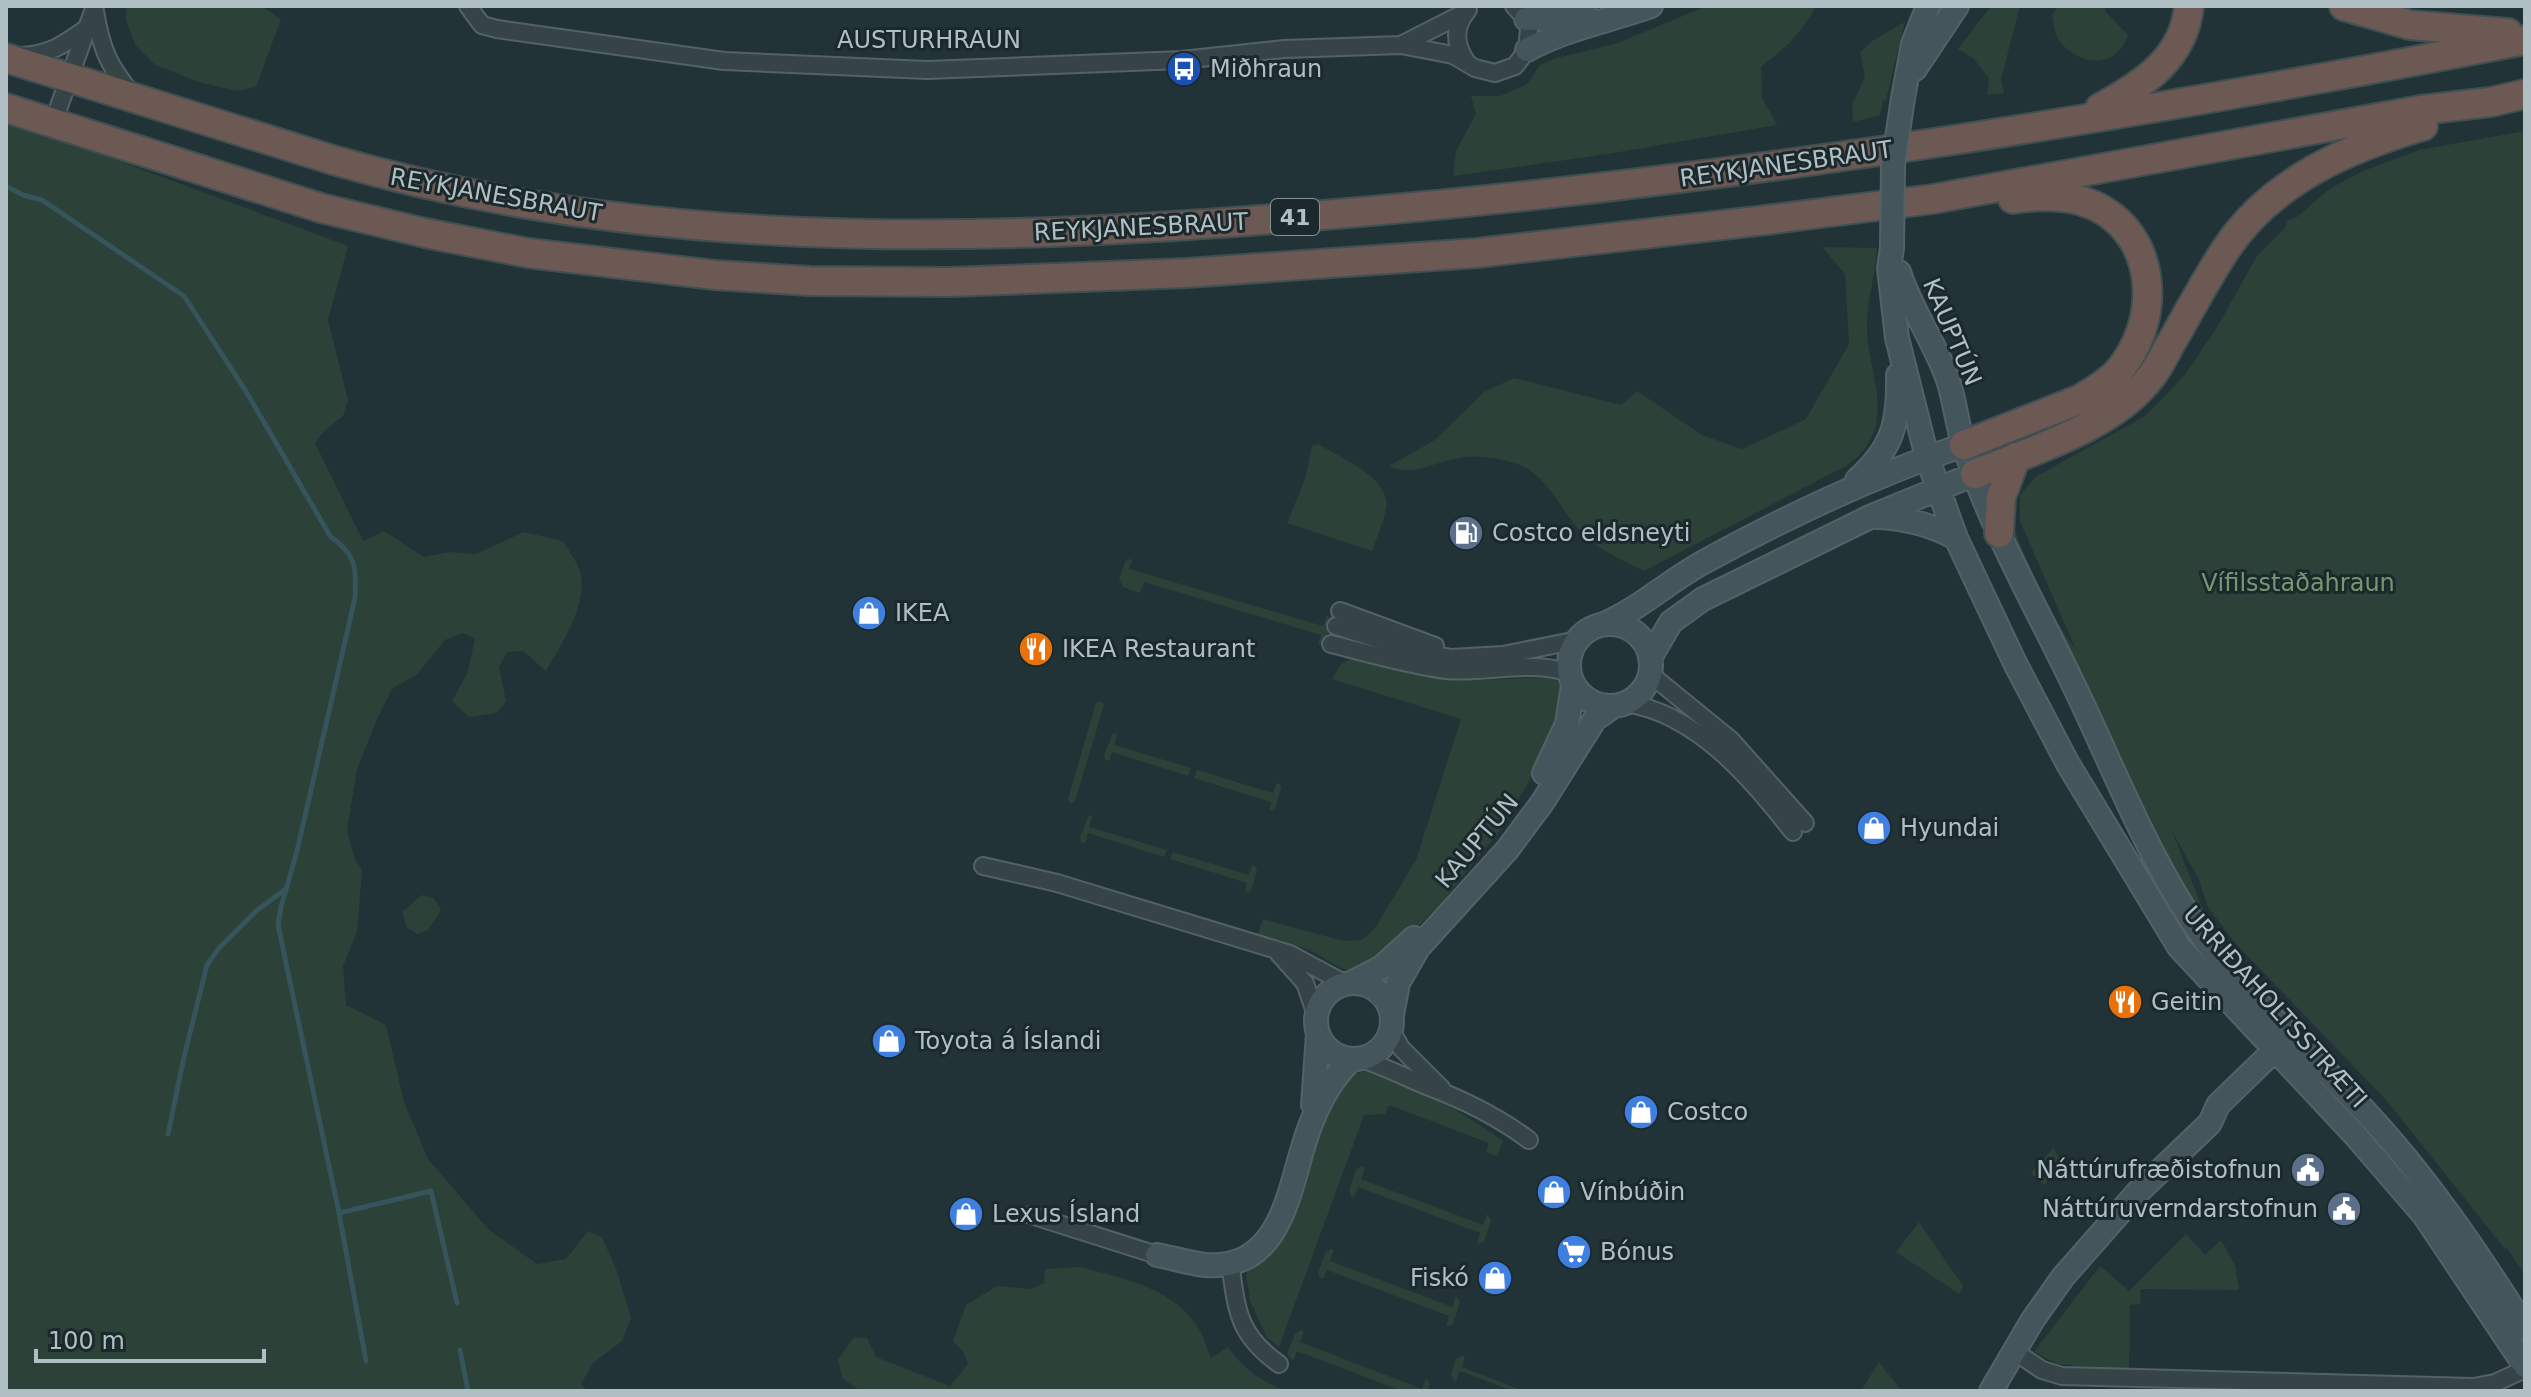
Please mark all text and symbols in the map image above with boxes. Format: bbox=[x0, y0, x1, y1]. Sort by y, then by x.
street label: AUSTURHRAUN bbox=[837, 26, 1021, 54]
bus stop icon: Miðhraun bbox=[1165, 50, 1203, 88]
place label: Miðhraun bbox=[1210, 55, 1322, 83]
street label: REYKJANESBRAUT bbox=[1678, 135, 1894, 193]
street label: REYKJANESBRAUT bbox=[388, 163, 604, 227]
road number: 41 bbox=[1271, 199, 1319, 235]
street label: REYKJANESBRAUT bbox=[1033, 207, 1249, 247]
street label: KAUPTÚN bbox=[1917, 273, 1989, 390]
fuel station icon: Costco eldsneyti bbox=[1447, 514, 1485, 552]
place label: Costco eldsneyti bbox=[1492, 519, 1690, 547]
park label: Vífilsstaðahraun bbox=[2201, 569, 2395, 597]
shop icon: IKEA bbox=[850, 594, 888, 632]
place label: IKEA bbox=[895, 599, 950, 627]
restaurant icon: IKEA Restaurant bbox=[1017, 630, 1055, 668]
place label: IKEA Restaurant bbox=[1062, 635, 1255, 663]
street label: KAUPTÚN bbox=[1428, 787, 1524, 894]
shop icon: Hyundai bbox=[1855, 809, 1893, 847]
place label: Hyundai bbox=[1900, 814, 1999, 842]
street label: URRIÐAHOLTSSTRÆTI bbox=[2177, 901, 2373, 1113]
restaurant icon: Geitin bbox=[2106, 983, 2144, 1021]
place label: Geitin bbox=[2151, 988, 2222, 1016]
shop icon: Toyota á Íslandi bbox=[870, 1022, 908, 1060]
place label: Toyota á Íslandi bbox=[914, 1026, 1101, 1055]
shop icon: Costco bbox=[1622, 1093, 1660, 1131]
place label: Costco bbox=[1667, 1098, 1748, 1126]
public building icon: Náttúrufræðistofnun bbox=[2289, 1151, 2327, 1189]
place label: Náttúrufræðistofnun bbox=[2036, 1156, 2282, 1184]
shop icon: Vínbúðin bbox=[1535, 1173, 1573, 1211]
place label: Vínbúðin bbox=[1580, 1178, 1685, 1206]
public building icon: Náttúruverndarstofnun bbox=[2325, 1190, 2363, 1228]
shop icon: Lexus Ísland bbox=[947, 1195, 985, 1233]
place label: Náttúruverndarstofnun bbox=[2042, 1195, 2318, 1223]
place label: Lexus Ísland bbox=[992, 1199, 1140, 1228]
supermarket icon: Bónus bbox=[1555, 1233, 1593, 1271]
place label: Bónus bbox=[1600, 1238, 1674, 1266]
shop icon: Fiskó bbox=[1476, 1259, 1514, 1297]
place label: Fiskó bbox=[1410, 1264, 1469, 1292]
scale bar bbox=[36, 1313, 264, 1363]
text: 100 m bbox=[48, 1327, 125, 1355]

